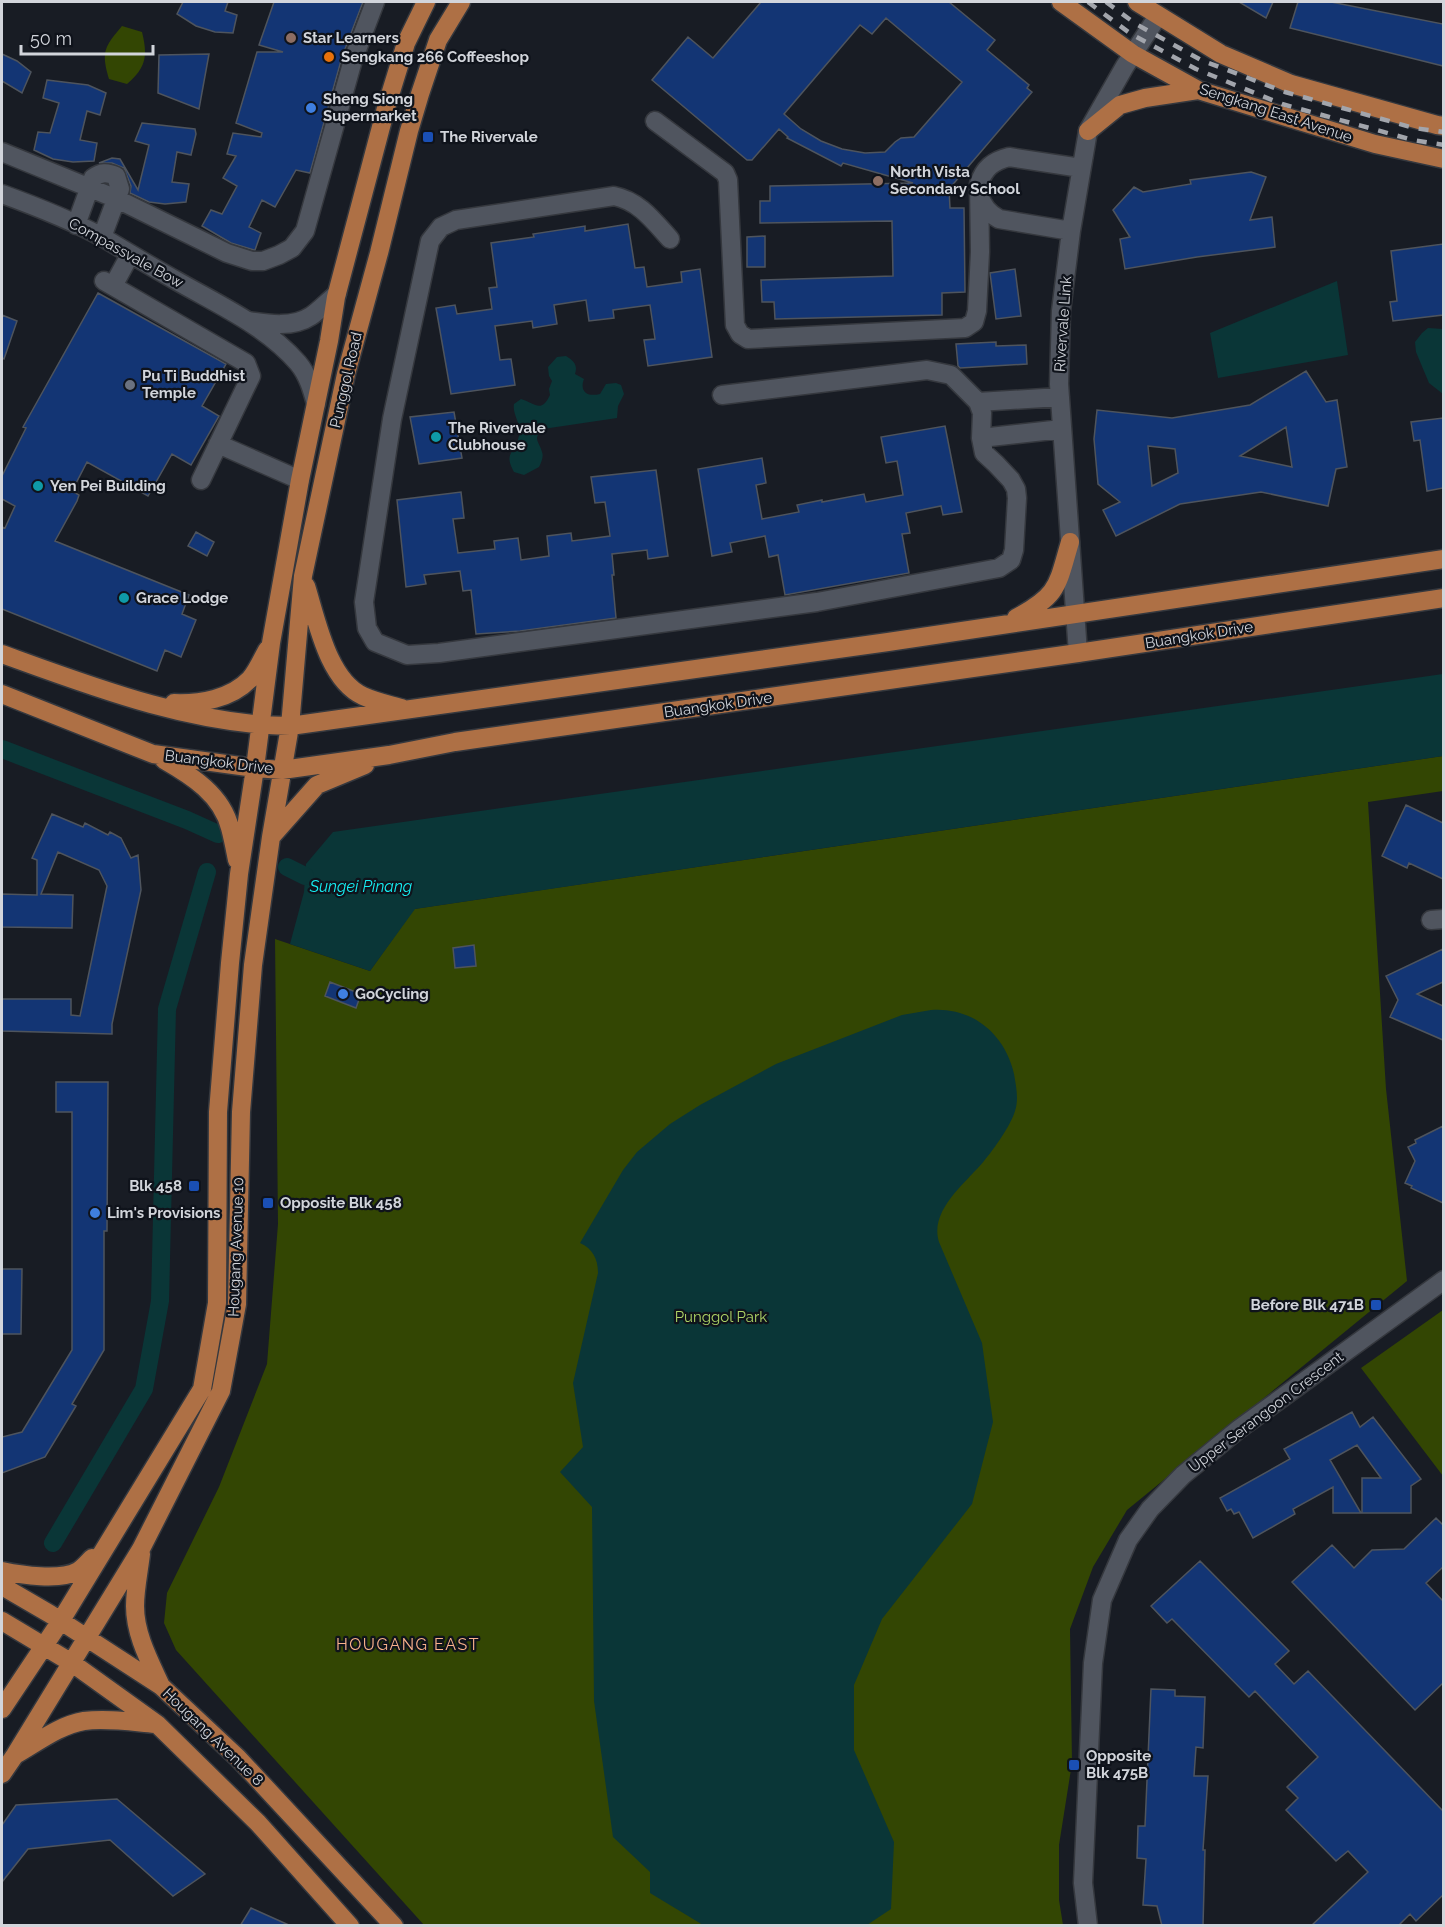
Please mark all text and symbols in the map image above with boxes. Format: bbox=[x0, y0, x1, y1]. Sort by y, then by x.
scale bar bbox=[21, 18, 153, 56]
text: 50 m bbox=[30, 28, 72, 49]
place label: Star Learners bbox=[303, 29, 399, 47]
marker: Star Learners bbox=[284, 31, 298, 45]
place label: Sengkang 266 Coffeeshop bbox=[341, 48, 529, 66]
marker: Sengkang 266 Coffeeshop bbox=[322, 50, 336, 64]
street label: Sengkang East Avenue bbox=[1197, 80, 1355, 146]
place label: Sheng Siong Supermarket bbox=[323, 90, 417, 125]
marker: Sheng Siong Supermarket bbox=[304, 101, 318, 115]
place label: The Rivervale bbox=[440, 128, 538, 146]
marker: The Rivervale bbox=[421, 130, 435, 144]
place label: North Vista Secondary School bbox=[890, 163, 1020, 198]
marker: North Vista Secondary School bbox=[871, 174, 885, 188]
street label: Compassvale Bow bbox=[66, 214, 186, 292]
street label: Rivervale Link bbox=[1051, 275, 1075, 373]
street label: Punggol Road bbox=[326, 330, 366, 430]
place label: Pu Ti Buddhist Temple bbox=[142, 367, 246, 402]
marker: Pu Ti Buddhist Temple bbox=[123, 378, 137, 392]
place label: The Rivervale Clubhouse bbox=[448, 419, 546, 454]
marker: The Rivervale Clubhouse bbox=[429, 430, 443, 444]
place label: Yen Pei Building bbox=[50, 477, 166, 495]
marker: Yen Pei Building bbox=[31, 479, 45, 493]
place label: Grace Lodge bbox=[136, 589, 228, 607]
marker: Grace Lodge bbox=[117, 591, 131, 605]
street label: Buangkok Drive bbox=[1144, 618, 1254, 652]
street label: Buangkok Drive bbox=[663, 688, 773, 722]
street label: Buangkok Drive bbox=[164, 746, 274, 778]
water label: Sungei Pinang bbox=[309, 877, 413, 896]
place label: GoCycling bbox=[355, 985, 429, 1003]
marker: GoCycling bbox=[336, 987, 350, 1001]
place label: Blk 458 bbox=[129, 1177, 182, 1195]
street label: Hougang Avenue 10 bbox=[225, 1177, 247, 1317]
marker: Blk 458 bbox=[187, 1179, 201, 1193]
place label: Opposite Blk 458 bbox=[280, 1194, 402, 1212]
marker: Opposite Blk 458 bbox=[261, 1196, 275, 1210]
place label: Lim's Provisions bbox=[107, 1204, 221, 1222]
marker: Lim's Provisions bbox=[88, 1206, 102, 1220]
place label: Before Blk 471B bbox=[1251, 1296, 1364, 1314]
marker: Before Blk 471B bbox=[1369, 1298, 1383, 1312]
park label: Punggol Park bbox=[675, 1308, 767, 1326]
street label: Upper Serangoon Crescent bbox=[1185, 1348, 1347, 1476]
district label: HOUGANG EAST bbox=[336, 1635, 480, 1654]
street label: Hougang Avenue 8 bbox=[159, 1684, 267, 1790]
place label: Opposite Blk 475B bbox=[1086, 1747, 1151, 1782]
marker: Opposite Blk 475B bbox=[1067, 1758, 1081, 1772]

